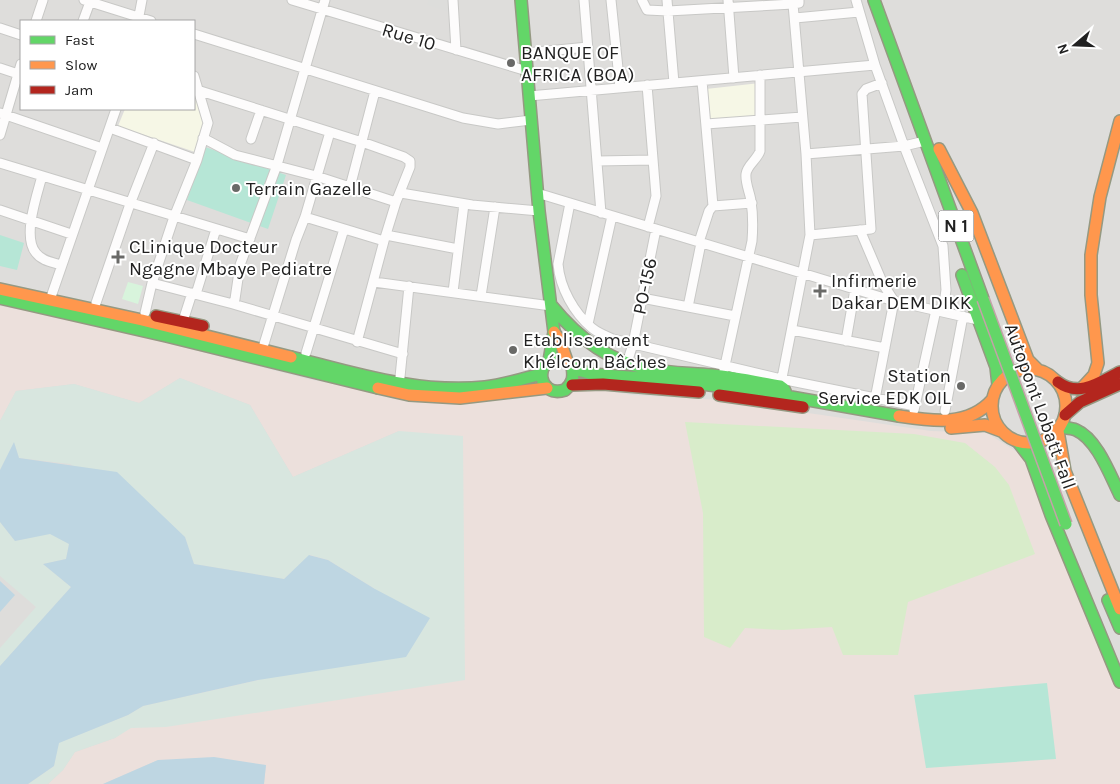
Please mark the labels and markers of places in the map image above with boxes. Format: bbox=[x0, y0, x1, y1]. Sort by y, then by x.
place label: BANQUE OF AFRICA (BOA) bbox=[521, 42, 634, 86]
marker: BANQUE OF AFRICA (BOA) bbox=[505, 57, 517, 69]
place label: Terrain Gazelle bbox=[246, 178, 372, 200]
marker: Terrain Gazelle bbox=[230, 182, 242, 194]
place label: CLinique Docteur Ngagne Mbaye Pediatre bbox=[129, 236, 332, 280]
marker: CLinique Docteur Ngagne Mbaye Pediatre bbox=[111, 250, 125, 264]
place label: Infirmerie Dakar DEM DIKK bbox=[831, 270, 972, 314]
marker: Infirmerie Dakar DEM DIKK bbox=[813, 284, 827, 298]
place label: Etablissement Khélcom Bâches bbox=[523, 329, 667, 373]
marker: Etablissement Khélcom Bâches bbox=[507, 344, 519, 356]
place label: Station Service EDK OIL bbox=[818, 365, 951, 409]
marker: Station Service EDK OIL bbox=[955, 380, 967, 392]

